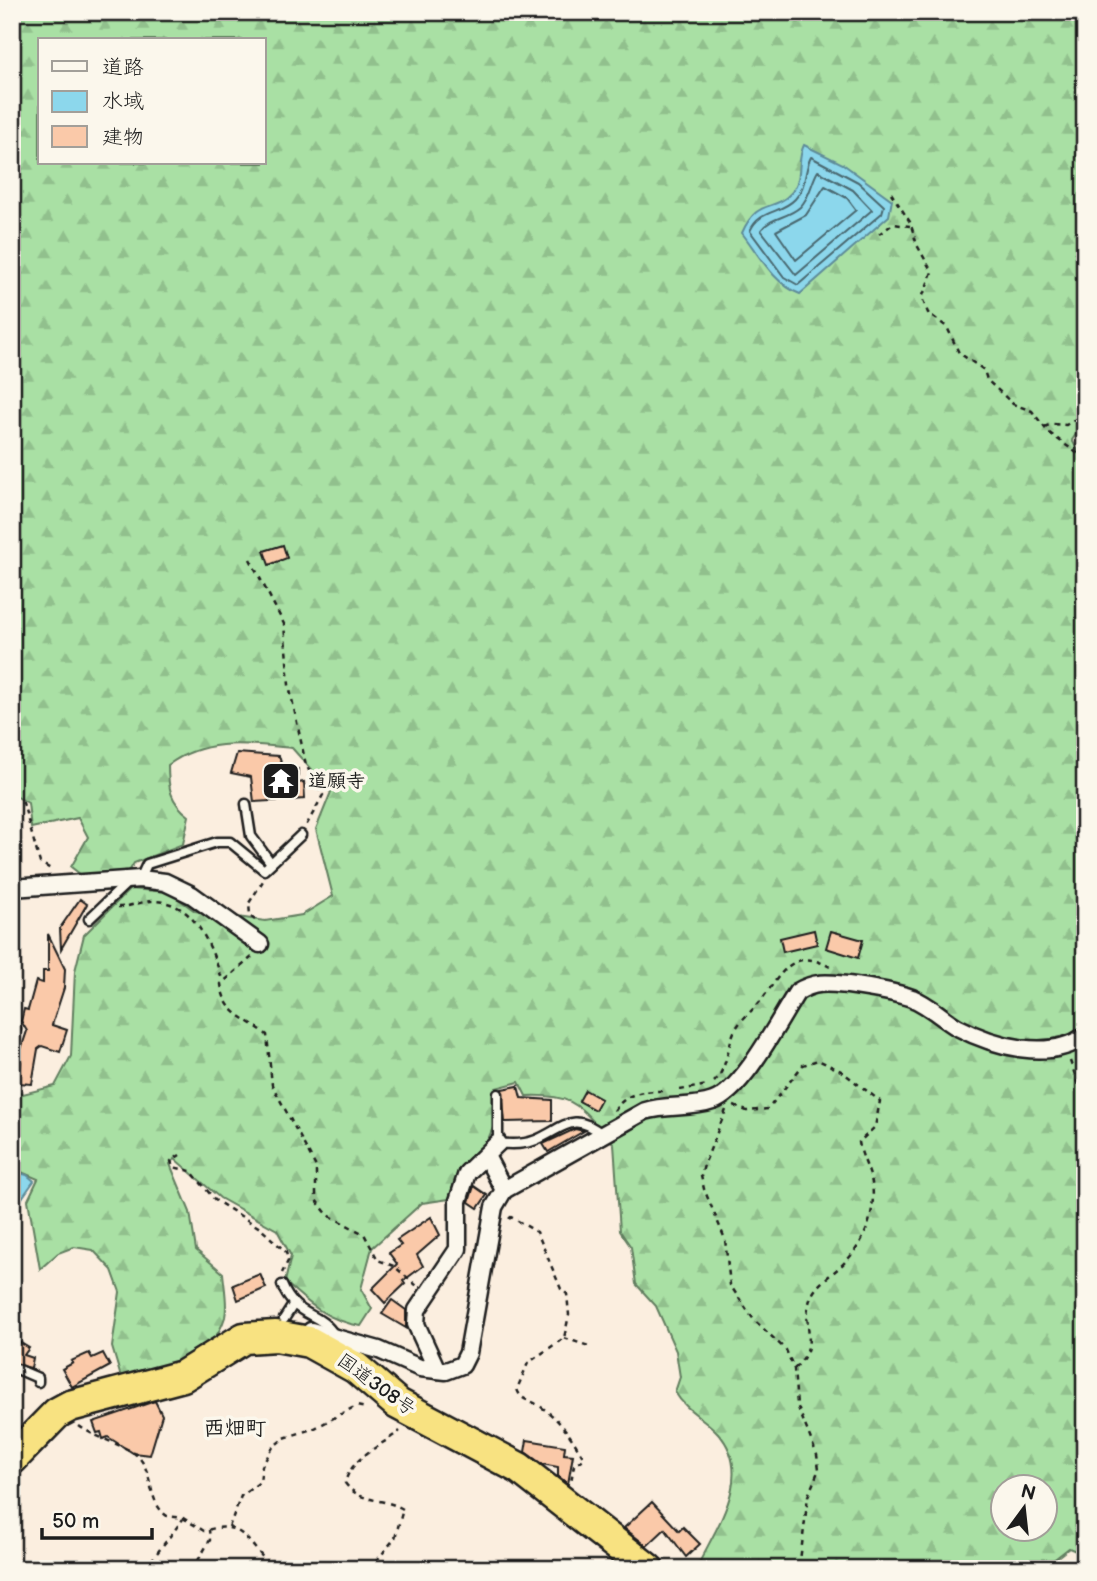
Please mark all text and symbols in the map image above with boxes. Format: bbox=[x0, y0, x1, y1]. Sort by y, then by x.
legend bbox=[38, 38, 266, 164]
text: 道路 bbox=[102, 55, 144, 80]
text: 水域 bbox=[102, 89, 144, 114]
text: 建物 bbox=[102, 125, 144, 150]
temple icon: 道願寺 bbox=[260, 760, 302, 802]
place label: 道願寺 bbox=[308, 770, 365, 793]
street label: 国道308号 bbox=[332, 1349, 420, 1421]
district label: 西畑町 bbox=[204, 1416, 267, 1441]
north arrow bbox=[988, 1472, 1058, 1542]
text: N bbox=[1018, 1480, 1038, 1506]
scale bar bbox=[42, 1497, 152, 1541]
text: 50 m bbox=[52, 1509, 99, 1534]

